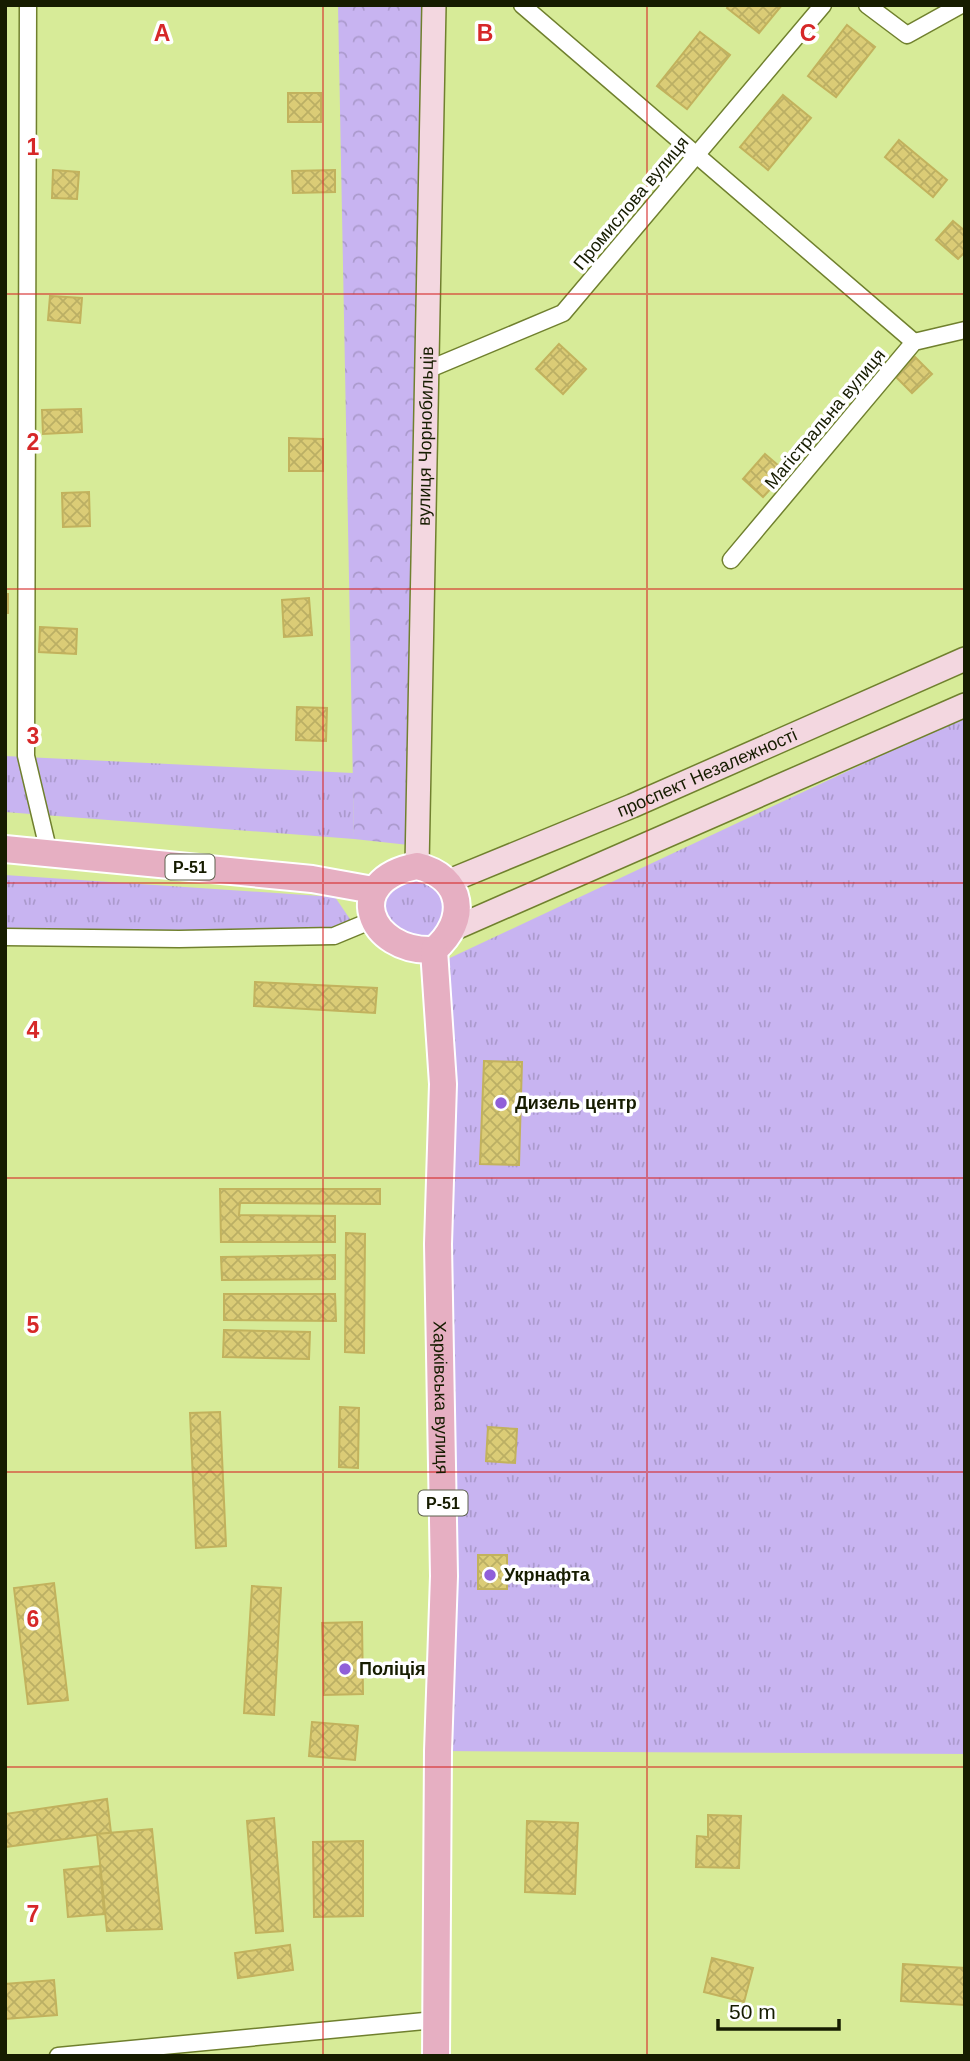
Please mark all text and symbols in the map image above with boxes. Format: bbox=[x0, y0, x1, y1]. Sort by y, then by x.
text: A bbox=[154, 20, 170, 46]
text: B bbox=[477, 20, 493, 46]
text: C bbox=[800, 20, 816, 46]
street label: Промислова вулиця bbox=[569, 132, 693, 274]
text: 1 bbox=[27, 134, 40, 160]
street label: Магістральна вулиця bbox=[761, 345, 889, 493]
street label: вулиця Чорнобильців bbox=[414, 346, 437, 526]
text: 2 bbox=[27, 429, 39, 455]
text: 3 bbox=[27, 723, 39, 749]
street label: проспект Незалежності bbox=[614, 724, 800, 821]
road number: Р-51 bbox=[166, 854, 214, 880]
text: 4 bbox=[27, 1017, 40, 1043]
place label: Дизель центр bbox=[515, 1093, 637, 1113]
marker: Дизель центр bbox=[493, 1095, 509, 1111]
text: 5 bbox=[27, 1312, 40, 1338]
street label: Харківська вулиця bbox=[429, 1321, 452, 1474]
road number: Р-51 bbox=[418, 1490, 467, 1516]
place label: Укрнафта bbox=[504, 1565, 591, 1585]
marker: Укрнафта bbox=[482, 1567, 498, 1583]
text: 6 bbox=[27, 1606, 39, 1632]
place label: Поліція bbox=[359, 1659, 426, 1679]
marker: Поліція bbox=[337, 1661, 353, 1677]
text: 7 bbox=[27, 1901, 39, 1927]
scale bar bbox=[718, 1988, 839, 2032]
text: 50 m bbox=[729, 2000, 776, 2023]

